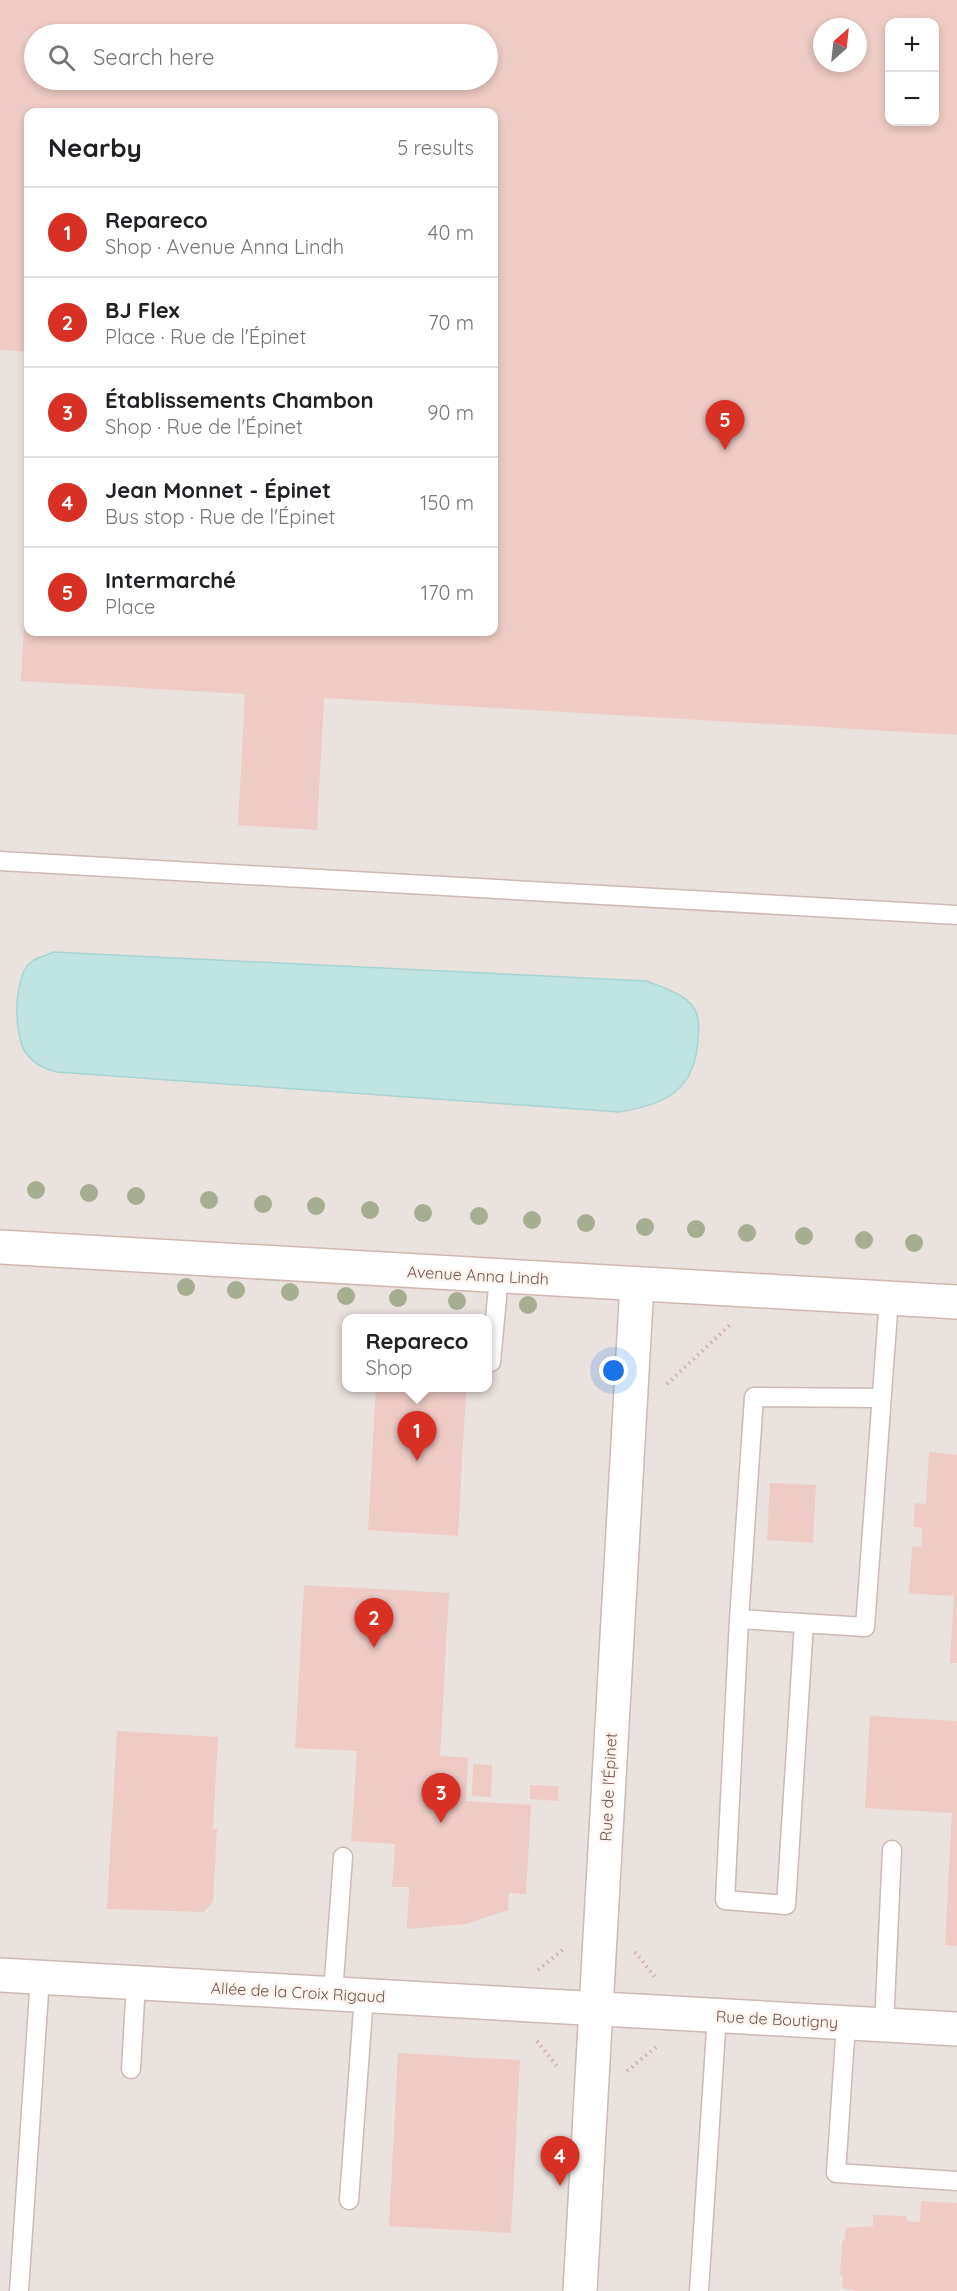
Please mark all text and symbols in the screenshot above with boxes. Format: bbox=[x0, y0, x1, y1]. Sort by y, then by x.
north arrow bbox=[813, 18, 867, 72]
map controls bbox=[885, 18, 939, 126]
button: + bbox=[885, 18, 939, 72]
search box bbox=[24, 24, 498, 90]
icon: search bbox=[45, 41, 78, 74]
text: Search here bbox=[93, 43, 214, 71]
button: − bbox=[885, 72, 939, 126]
text: Nearby bbox=[48, 131, 142, 164]
text: 5 results bbox=[397, 135, 474, 160]
text: Repareco bbox=[105, 206, 208, 234]
text: 1 bbox=[64, 220, 71, 245]
text: 40 m bbox=[428, 220, 474, 245]
text: Shop · Avenue Anna Lindh bbox=[105, 234, 344, 259]
text: BJ Flex bbox=[105, 296, 180, 324]
text: 2 bbox=[62, 310, 73, 335]
text: 70 m bbox=[428, 310, 474, 335]
text: Place · Rue de l'Épinet bbox=[105, 324, 306, 349]
text: Établissements Chambon bbox=[105, 386, 374, 414]
text: 3 bbox=[62, 400, 73, 425]
text: 90 m bbox=[427, 400, 474, 425]
pin: 5 bbox=[706, 400, 744, 450]
text: Shop · Rue de l'Épinet bbox=[105, 414, 303, 439]
text: Jean Monnet - Épinet bbox=[105, 476, 331, 504]
text: 4 bbox=[62, 490, 73, 515]
text: 150 m bbox=[420, 490, 474, 515]
text: Bus stop · Rue de l'Épinet bbox=[105, 504, 335, 529]
text: Intermarché bbox=[105, 566, 236, 594]
text: 5 bbox=[62, 580, 73, 605]
text: 170 m bbox=[421, 580, 474, 605]
text: Place bbox=[105, 594, 155, 619]
street label: Avenue Anna Lindh bbox=[407, 1261, 549, 1289]
popup bbox=[342, 1314, 492, 1392]
text: Repareco bbox=[366, 1327, 468, 1355]
text: Shop bbox=[366, 1355, 412, 1380]
your location bbox=[599, 1356, 628, 1385]
pin: 1 bbox=[398, 1412, 436, 1461]
pin: 2 bbox=[354, 1598, 394, 1648]
street label: Rue de l'Épinet bbox=[595, 1732, 621, 1842]
pin: 3 bbox=[422, 1774, 460, 1823]
street label: Allée de la Croix Rigaud bbox=[210, 1977, 386, 2007]
street label: Rue de Boutigny bbox=[715, 2006, 839, 2032]
pin: 4 bbox=[540, 2136, 580, 2186]

